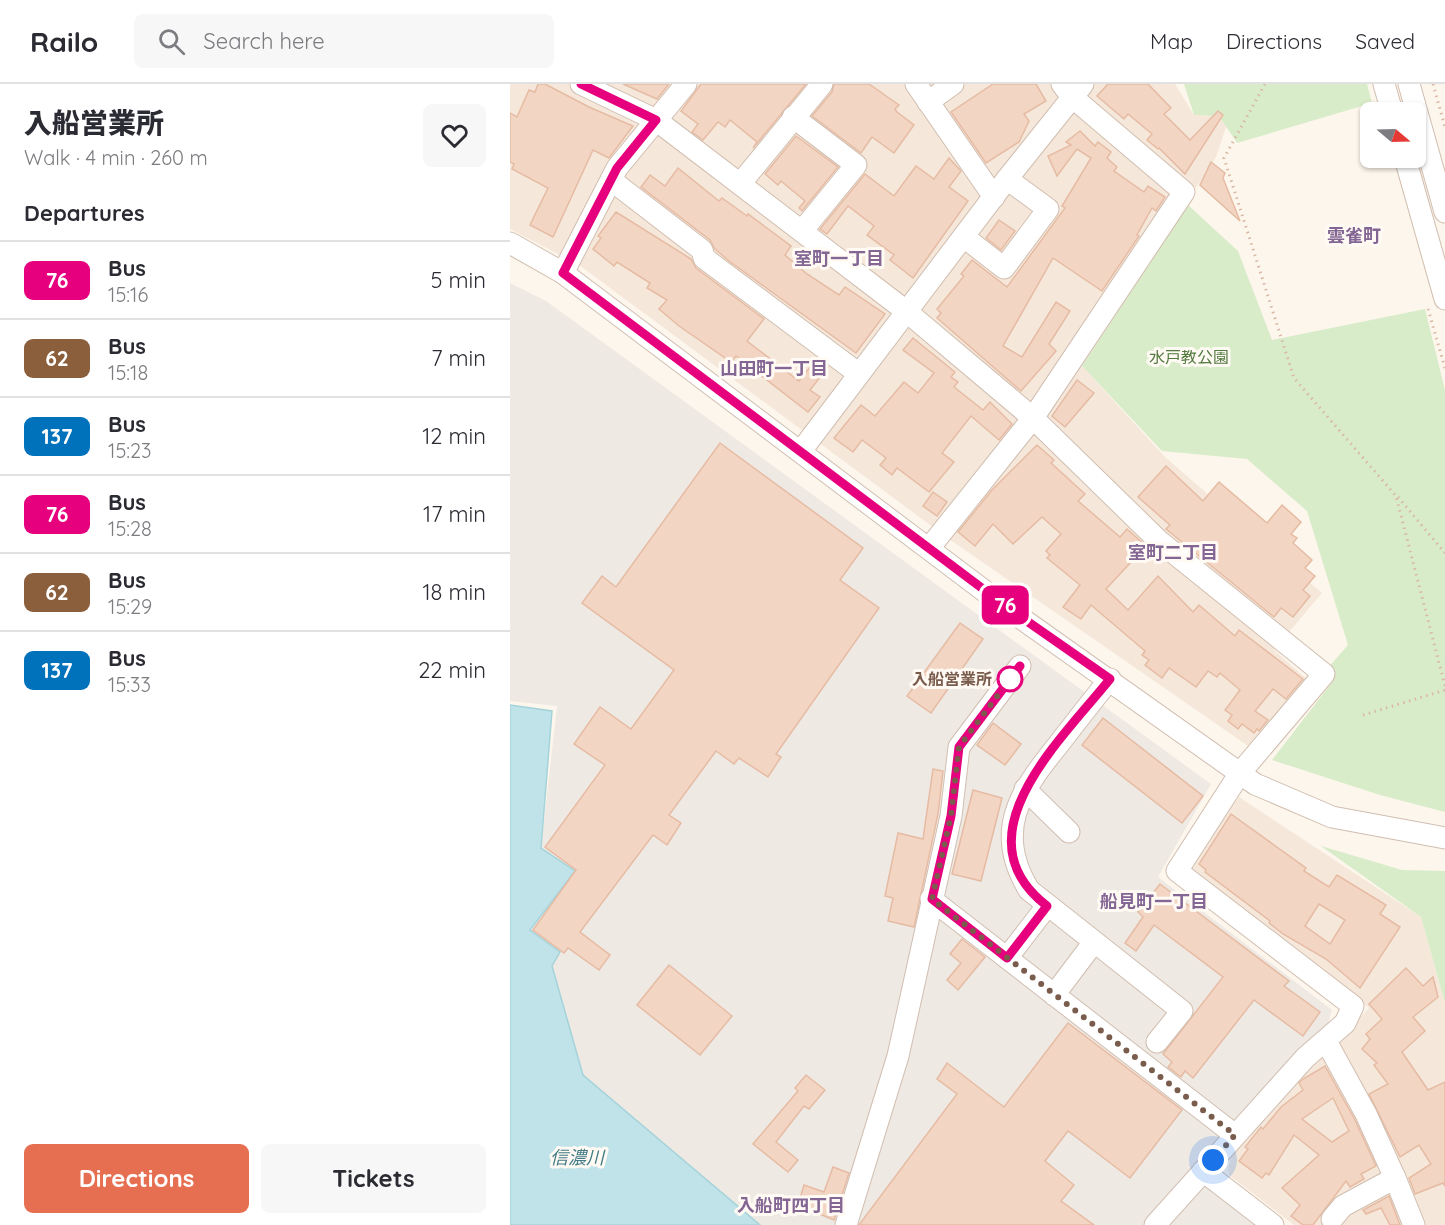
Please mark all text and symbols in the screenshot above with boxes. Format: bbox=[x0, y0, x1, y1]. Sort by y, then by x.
search box bbox=[134, 14, 554, 68]
text: Railo bbox=[30, 24, 98, 59]
icon: search bbox=[155, 25, 188, 58]
text: Search here bbox=[203, 27, 325, 55]
text: Map bbox=[1150, 28, 1193, 54]
text: Directions bbox=[1226, 28, 1322, 54]
text: Saved bbox=[1355, 28, 1415, 54]
north arrow bbox=[1360, 102, 1426, 168]
map controls bbox=[1360, 102, 1426, 168]
button: heart bbox=[423, 104, 486, 167]
text: 入船営業所 bbox=[24, 105, 164, 140]
text: Walk · 4 min · 260 m bbox=[24, 145, 208, 170]
text: Departures bbox=[24, 199, 145, 227]
district label: 雲雀町 bbox=[1327, 224, 1381, 247]
district label: 室町一丁目 bbox=[794, 247, 884, 270]
text: Bus bbox=[108, 254, 146, 282]
text: 5 min bbox=[431, 266, 486, 294]
text: 76 bbox=[46, 267, 68, 293]
text: 15:16 bbox=[108, 282, 148, 307]
text: Bus bbox=[108, 332, 146, 360]
text: 7 min bbox=[431, 344, 486, 372]
text: 62 bbox=[45, 345, 69, 371]
park label: 水戸教公園 bbox=[1149, 347, 1229, 367]
district label: 山田町一丁目 bbox=[720, 357, 828, 380]
text: 15:18 bbox=[108, 360, 148, 385]
text: Bus bbox=[108, 410, 146, 438]
text: 12 min bbox=[422, 422, 486, 450]
text: 137 bbox=[42, 423, 72, 449]
text: 15:23 bbox=[108, 438, 152, 463]
text: Bus bbox=[108, 488, 146, 516]
text: 17 min bbox=[423, 500, 486, 528]
text: 76 bbox=[46, 501, 68, 527]
text: 15:28 bbox=[108, 516, 152, 541]
district label: 室町二丁目 bbox=[1128, 541, 1218, 564]
text: Bus bbox=[108, 566, 146, 594]
text: 18 min bbox=[422, 578, 486, 606]
text: 62 bbox=[45, 579, 69, 605]
line badge: 76 bbox=[978, 586, 1032, 624]
text: 76 bbox=[994, 592, 1016, 618]
text: 15:29 bbox=[108, 594, 152, 619]
text: Bus bbox=[108, 644, 146, 672]
text: 22 min bbox=[418, 656, 486, 684]
text: 137 bbox=[42, 657, 72, 683]
marker: 入船営業所 bbox=[997, 666, 1023, 692]
place label: 入船営業所 bbox=[912, 669, 992, 689]
text: 15:33 bbox=[108, 672, 151, 697]
district label: 船見町一丁目 bbox=[1100, 890, 1208, 913]
button: Directions bbox=[24, 1144, 249, 1213]
button: Tickets bbox=[261, 1144, 486, 1213]
your location bbox=[1198, 1145, 1228, 1175]
water label: 信濃川 bbox=[550, 1146, 606, 1169]
district label: 入船町四丁目 bbox=[737, 1194, 845, 1217]

